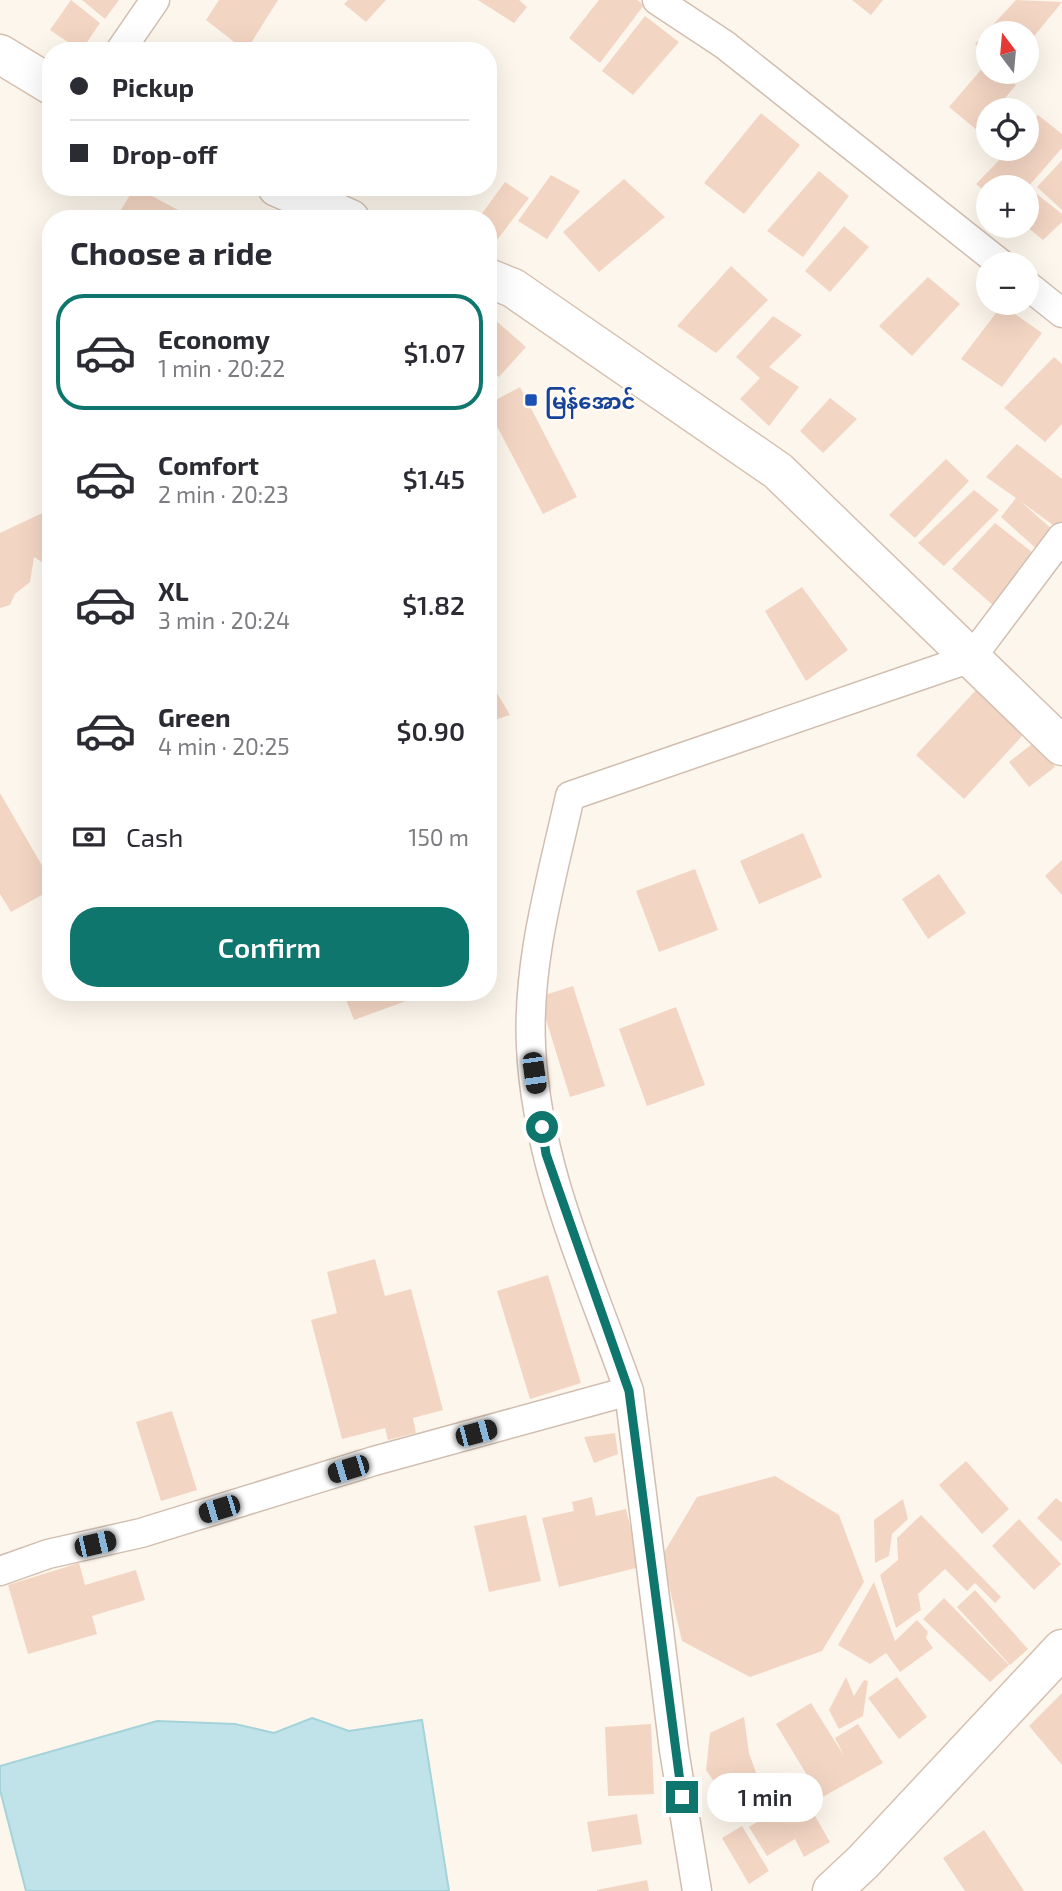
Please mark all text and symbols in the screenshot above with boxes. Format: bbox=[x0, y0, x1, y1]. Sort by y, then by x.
north arrow bbox=[976, 21, 1040, 84]
map controls bbox=[976, 21, 1039, 315]
text: Pickup bbox=[112, 71, 194, 102]
button: locate bbox=[976, 98, 1039, 161]
text: Drop-off bbox=[112, 138, 217, 169]
button: + bbox=[976, 175, 1039, 238]
text: Choose a ride bbox=[70, 233, 273, 271]
button: − bbox=[976, 252, 1039, 315]
icon: car bbox=[74, 321, 137, 384]
text: Economy bbox=[158, 323, 270, 354]
text: $1.07 bbox=[403, 337, 465, 368]
text: 1 min · 20:22 bbox=[158, 354, 285, 382]
place label: မြန်အောင် bbox=[545, 386, 635, 419]
marker: မြန်အောင် bbox=[523, 392, 539, 408]
icon: car bbox=[74, 447, 137, 510]
text: Comfort bbox=[158, 449, 259, 480]
text: $1.45 bbox=[403, 463, 465, 494]
text: 2 min · 20:23 bbox=[158, 480, 289, 508]
icon: car bbox=[74, 573, 137, 636]
text: XL bbox=[158, 575, 189, 606]
text: $1.82 bbox=[402, 589, 465, 620]
text: 3 min · 20:24 bbox=[158, 606, 290, 634]
icon: car bbox=[74, 699, 137, 762]
text: Green bbox=[158, 701, 231, 732]
text: $0.90 bbox=[397, 715, 465, 746]
text: 4 min · 20:25 bbox=[158, 732, 290, 760]
icon: cash bbox=[70, 818, 108, 856]
text: Cash bbox=[126, 821, 183, 852]
text: 150 m bbox=[408, 823, 469, 851]
button: Confirm bbox=[70, 907, 469, 987]
car bbox=[521, 1051, 548, 1095]
route start bbox=[526, 1111, 558, 1143]
car bbox=[453, 1417, 500, 1449]
car bbox=[325, 1453, 372, 1485]
car bbox=[196, 1493, 243, 1525]
car bbox=[73, 1529, 118, 1559]
callout: 1 min bbox=[706, 1772, 822, 1822]
route end bbox=[666, 1781, 698, 1813]
text: 1 min bbox=[738, 1783, 792, 1811]

